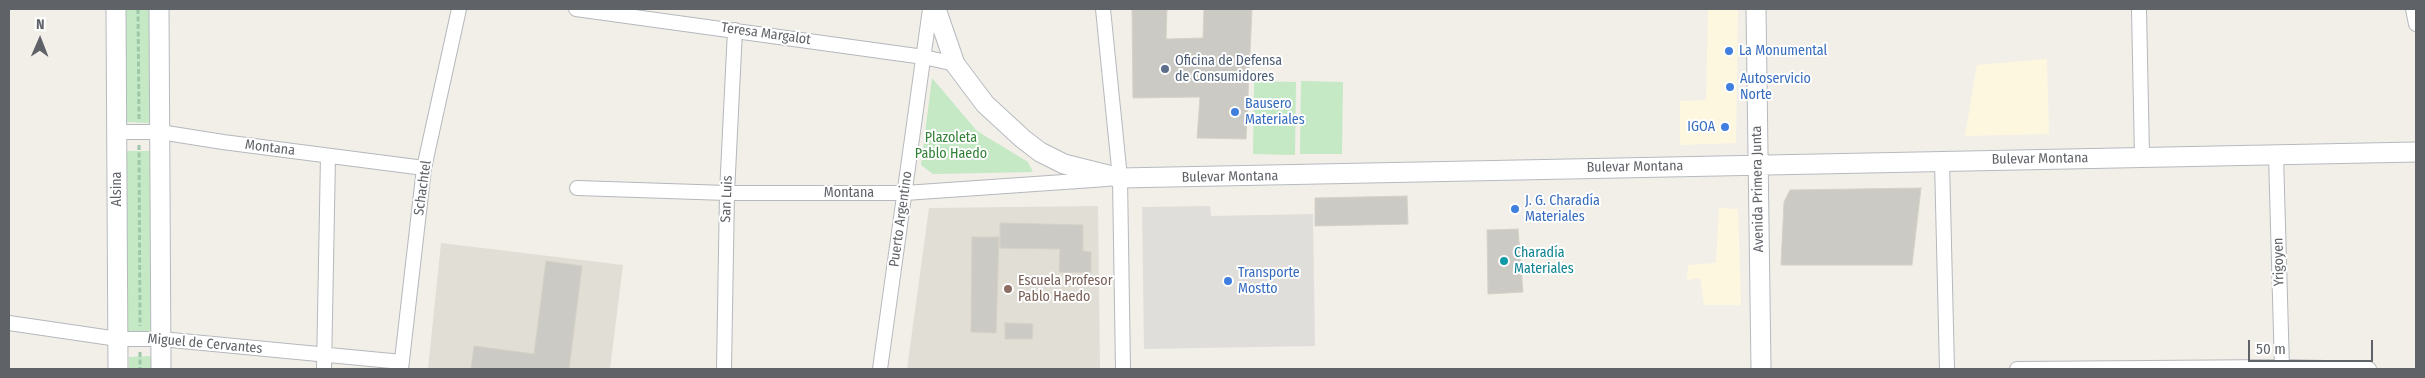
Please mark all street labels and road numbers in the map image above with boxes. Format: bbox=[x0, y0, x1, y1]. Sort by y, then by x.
street label: Teresa Margalot bbox=[720, 19, 812, 49]
street label: Avenida Primera Junta bbox=[1748, 126, 1768, 252]
street label: Montana bbox=[244, 137, 296, 159]
street label: Bulevar Montana bbox=[1991, 150, 2089, 168]
street label: Bulevar Montana bbox=[1586, 158, 1684, 176]
street label: Schachtel bbox=[411, 159, 435, 217]
street label: Bulevar Montana bbox=[1181, 168, 1279, 186]
street label: Puerto Argentino bbox=[886, 170, 916, 268]
street label: Alsina bbox=[109, 172, 125, 206]
street label: San Luis bbox=[718, 175, 736, 223]
street label: Montana bbox=[824, 185, 874, 201]
street label: Yrigoyen bbox=[2270, 237, 2288, 287]
street label: Miguel de Cervantes bbox=[147, 331, 263, 357]

